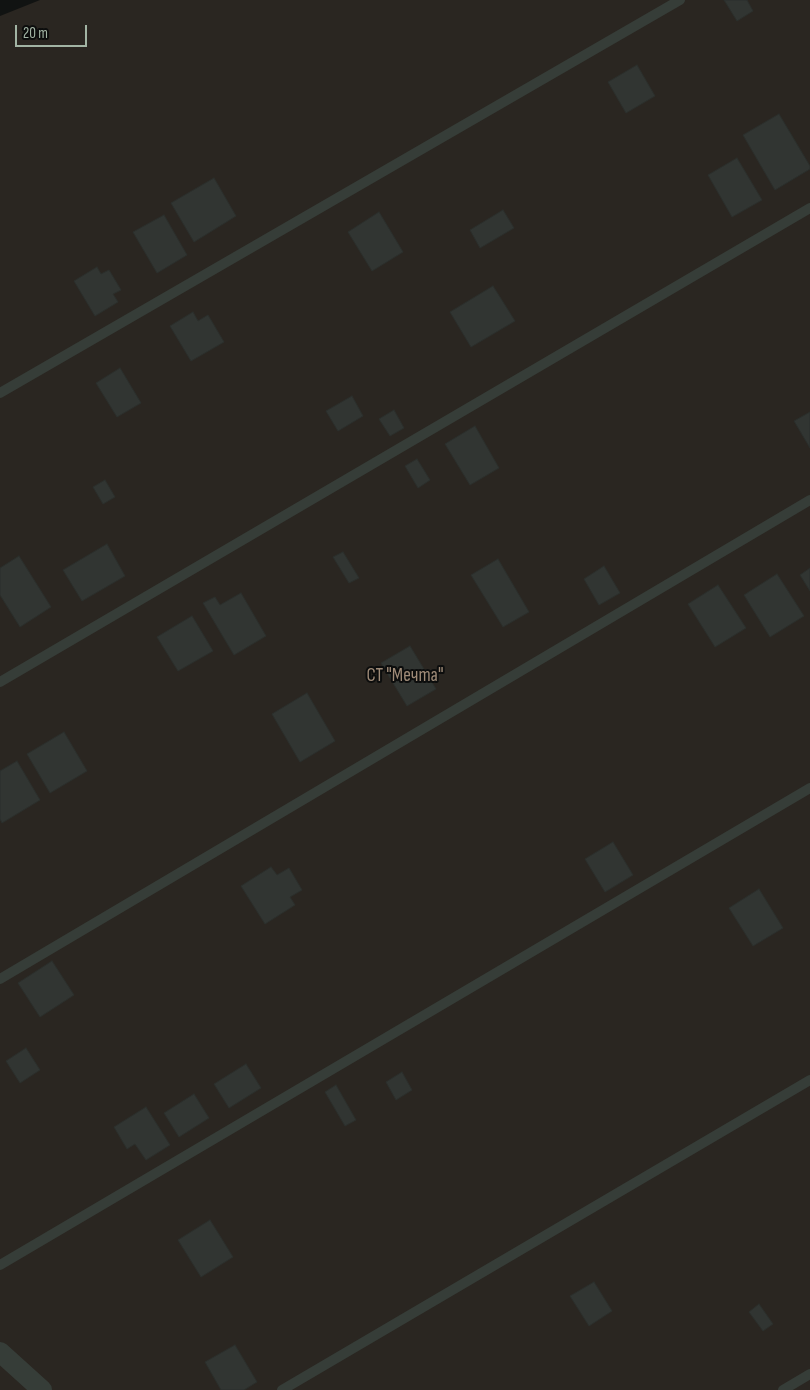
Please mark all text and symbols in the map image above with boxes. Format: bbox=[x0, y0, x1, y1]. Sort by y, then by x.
scale bar bbox=[18, 15, 90, 47]
text: 20 m bbox=[23, 24, 48, 43]
park label: СТ "Мечта" bbox=[367, 665, 443, 687]

